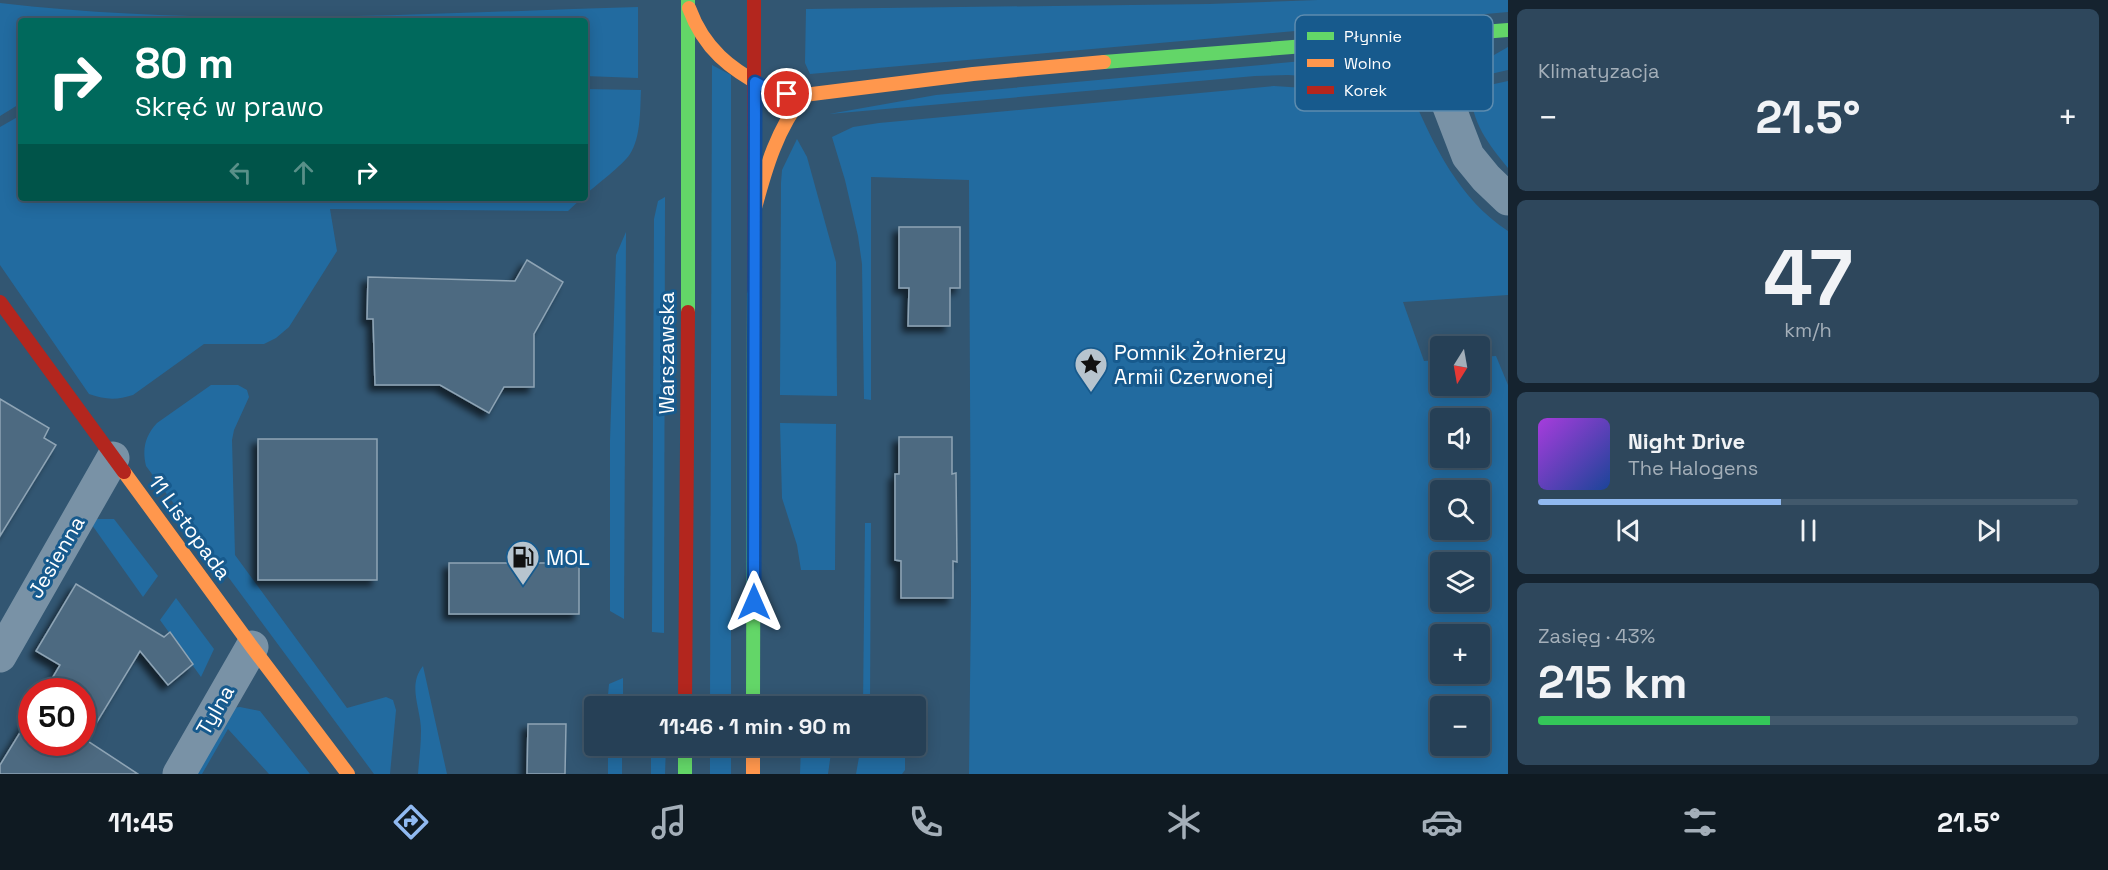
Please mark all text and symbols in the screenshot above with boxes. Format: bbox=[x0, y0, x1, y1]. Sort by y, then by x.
legend bbox=[1295, 15, 1493, 111]
text: Płynnie bbox=[1344, 26, 1402, 47]
text: 80 m bbox=[135, 37, 234, 90]
icon: right bbox=[36, 42, 114, 120]
text: Wolno bbox=[1344, 53, 1391, 74]
text: Klimatyzacja bbox=[1538, 58, 1660, 84]
pin bbox=[761, 68, 812, 119]
icon: arrive bbox=[770, 77, 803, 110]
text: Korek bbox=[1344, 80, 1388, 101]
text: Skręć w prawo bbox=[135, 89, 324, 124]
text: 21.5° bbox=[1755, 89, 1861, 146]
text: − bbox=[1538, 97, 1558, 139]
text: + bbox=[2058, 97, 2078, 139]
icon: left bbox=[224, 156, 257, 189]
icon: ahead bbox=[287, 156, 320, 189]
icon: right bbox=[350, 156, 383, 189]
text: 47 bbox=[1763, 228, 1853, 328]
street label: Warszawska bbox=[653, 292, 680, 414]
text: km/h bbox=[1784, 317, 1832, 343]
north arrow bbox=[1430, 336, 1490, 396]
map controls bbox=[1430, 336, 1490, 756]
place label: Pomnik Żołnierzy Armii Czerwonej bbox=[1114, 339, 1287, 390]
place icon: Pomnik Żołnierzy Armii Czerwonej bbox=[1073, 346, 1109, 393]
button: sound bbox=[1430, 408, 1490, 468]
text: Night Drive bbox=[1628, 427, 1745, 455]
text: The Halogens bbox=[1628, 455, 1758, 481]
street label: 11 Listopada bbox=[143, 469, 237, 585]
button: search bbox=[1430, 480, 1490, 540]
street label: Jesienna bbox=[22, 511, 90, 603]
icon: previous bbox=[1612, 514, 1645, 547]
icon: pause bbox=[1792, 514, 1825, 547]
icon: next bbox=[1972, 514, 2005, 547]
fuel station icon: MOL bbox=[505, 539, 541, 586]
place label: MOL bbox=[546, 544, 590, 571]
button: layers bbox=[1430, 552, 1490, 612]
position arrow bbox=[722, 570, 786, 634]
text: Zasięg · 43% bbox=[1538, 623, 1655, 649]
button: + bbox=[1430, 624, 1490, 684]
text: 215 km bbox=[1538, 654, 1687, 711]
speed limit sign: 50 bbox=[18, 678, 96, 756]
street label: Tylna bbox=[190, 680, 240, 740]
button: − bbox=[1430, 696, 1490, 756]
text: 11:46 · 1 min · 90 m bbox=[659, 712, 851, 740]
icon: directions bbox=[390, 801, 432, 843]
icon: music bbox=[648, 801, 690, 843]
icon: phone bbox=[905, 801, 947, 843]
icon: climate bbox=[1163, 801, 1205, 843]
icon: car bbox=[1421, 801, 1463, 843]
icon: filters bbox=[1679, 801, 1721, 843]
text: 11:45 bbox=[108, 805, 174, 840]
text: 21.5° bbox=[1937, 805, 2000, 840]

